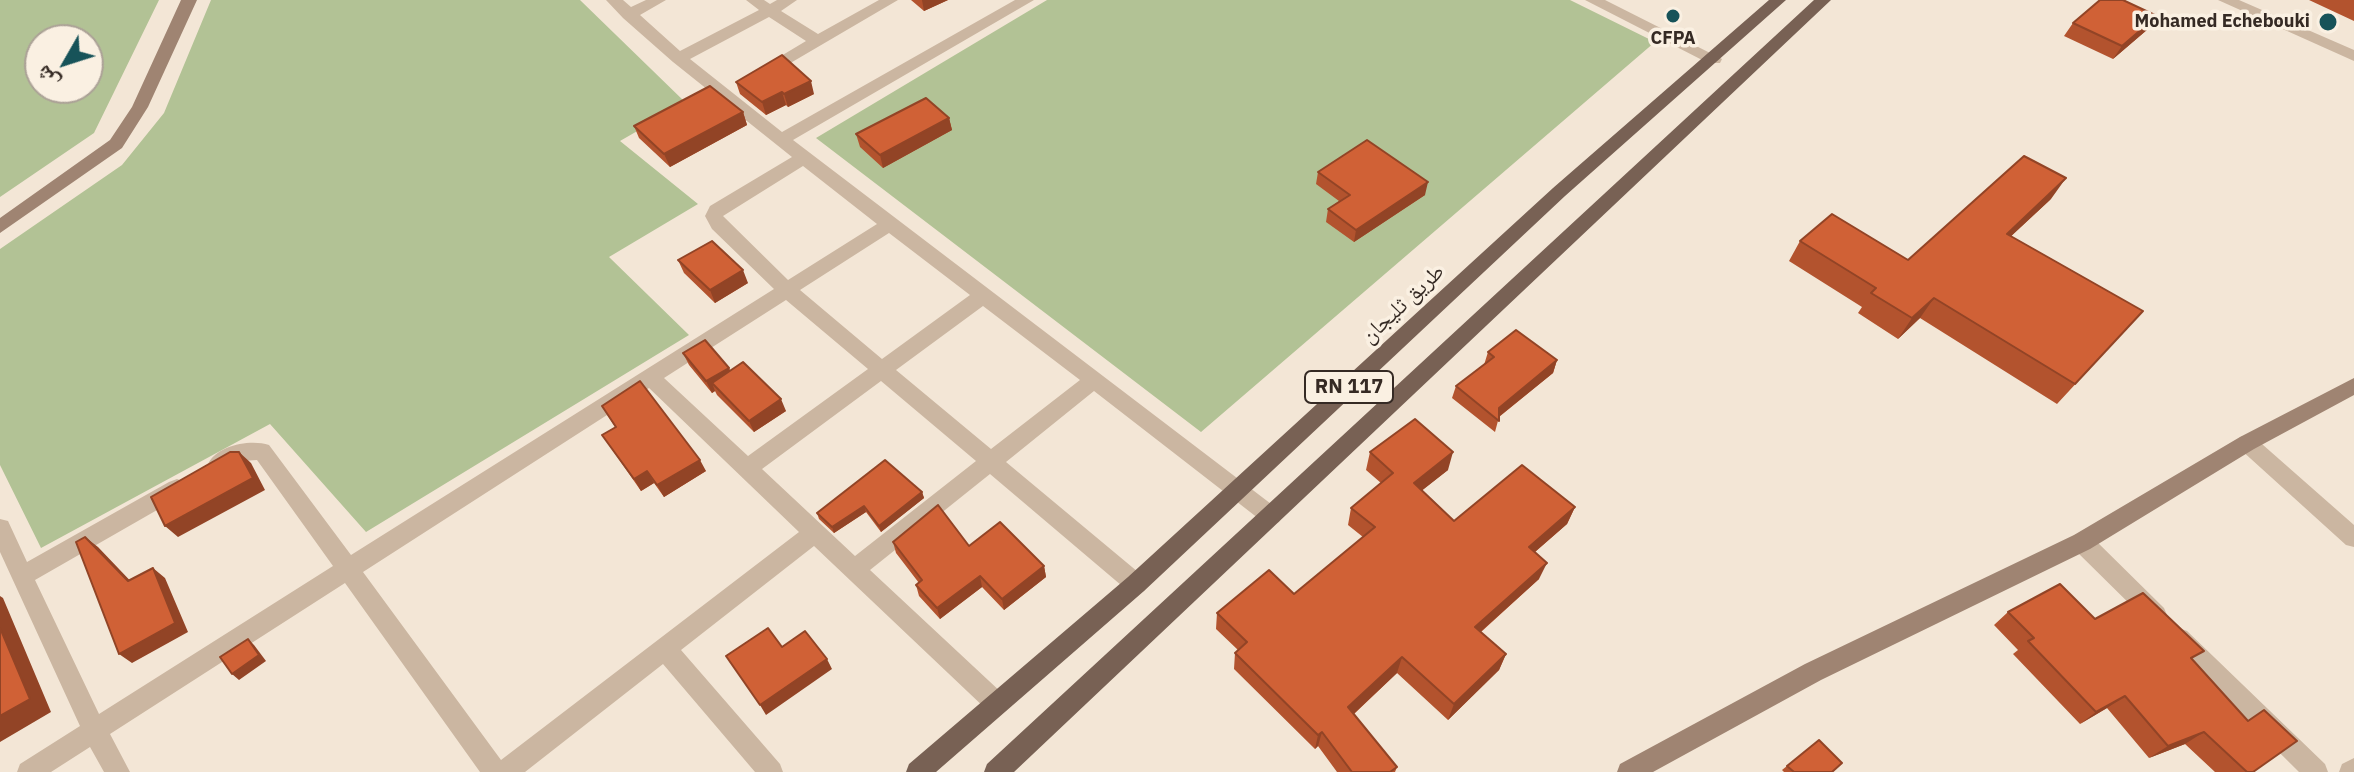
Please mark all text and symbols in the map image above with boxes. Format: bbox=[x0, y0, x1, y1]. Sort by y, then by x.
marker: CFPA bbox=[1664, 7, 1682, 25]
place label: Mohamed Echebouki bbox=[2134, 11, 2310, 33]
marker: Mohamed Echebouki bbox=[2317, 11, 2339, 33]
north arrow bbox=[24, 24, 104, 104]
place label: CFPA bbox=[1650, 28, 1696, 50]
text: ش bbox=[28, 60, 65, 96]
street label: طريق ثليجان bbox=[1356, 259, 1450, 349]
road number: RN 117 bbox=[1305, 371, 1393, 403]

